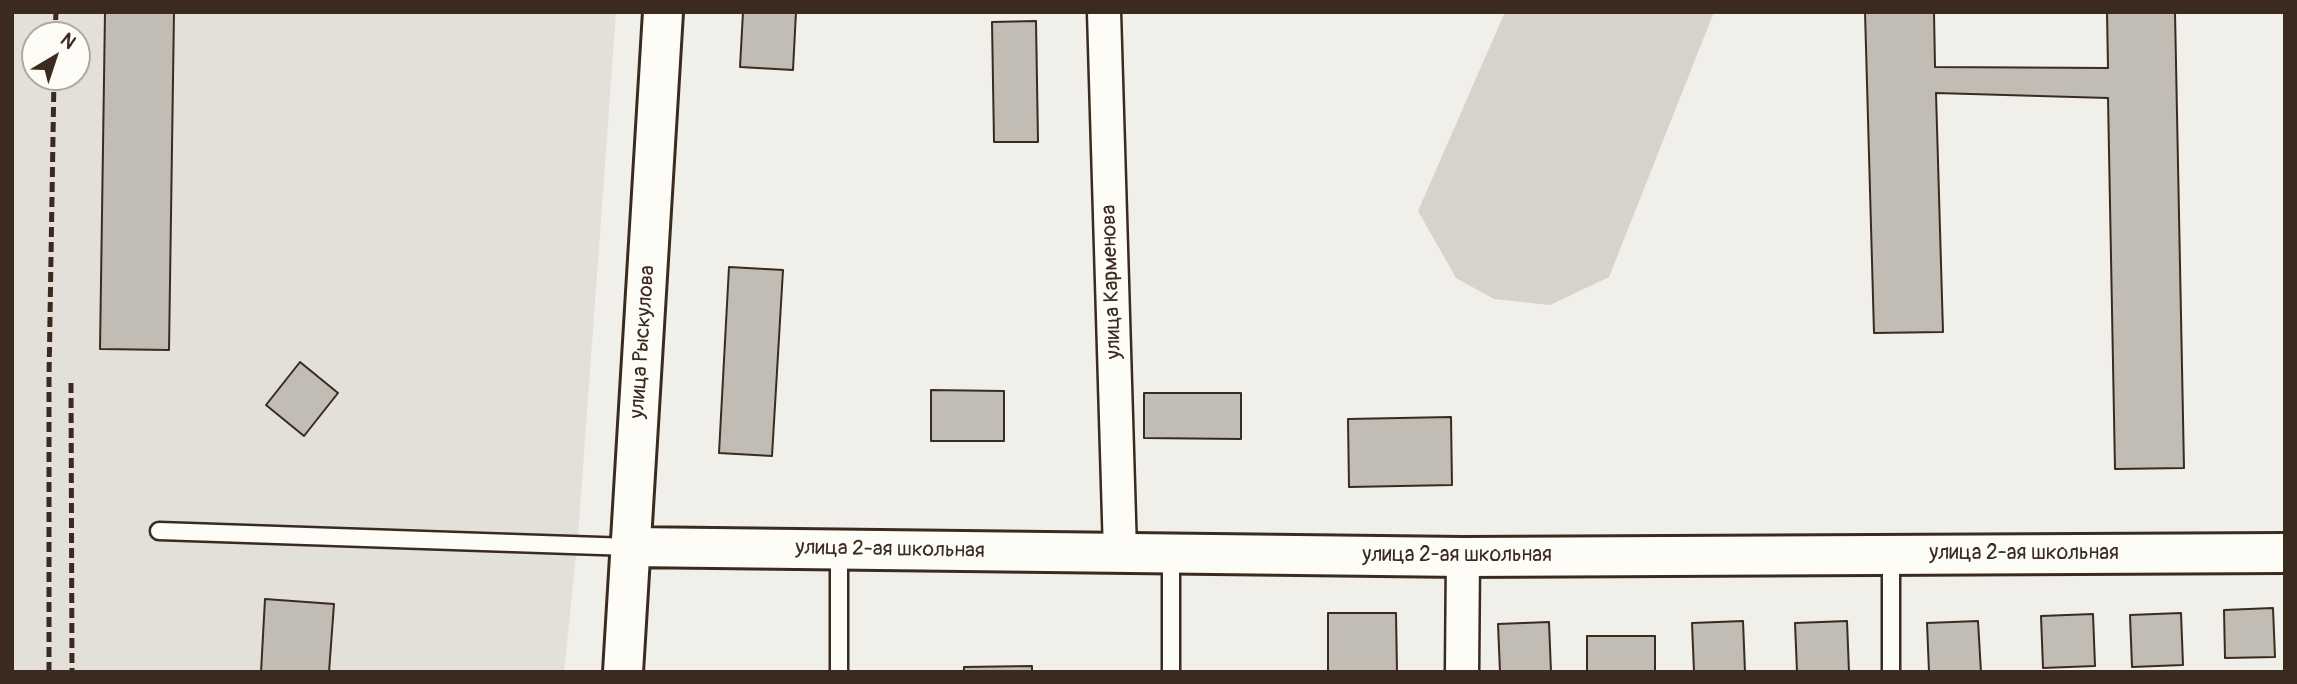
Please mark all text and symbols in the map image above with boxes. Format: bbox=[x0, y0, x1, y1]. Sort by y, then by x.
north arrow bbox=[21, 21, 91, 91]
text: N bbox=[55, 28, 80, 55]
street label: улица Карменова bbox=[1097, 204, 1127, 360]
street label: улица Рыскулова bbox=[625, 264, 661, 420]
street label: улица 2-ая школьная bbox=[795, 536, 985, 564]
street label: улица 2-ая школьная bbox=[1929, 541, 2119, 567]
street label: улица 2-ая школьная bbox=[1362, 543, 1552, 569]

